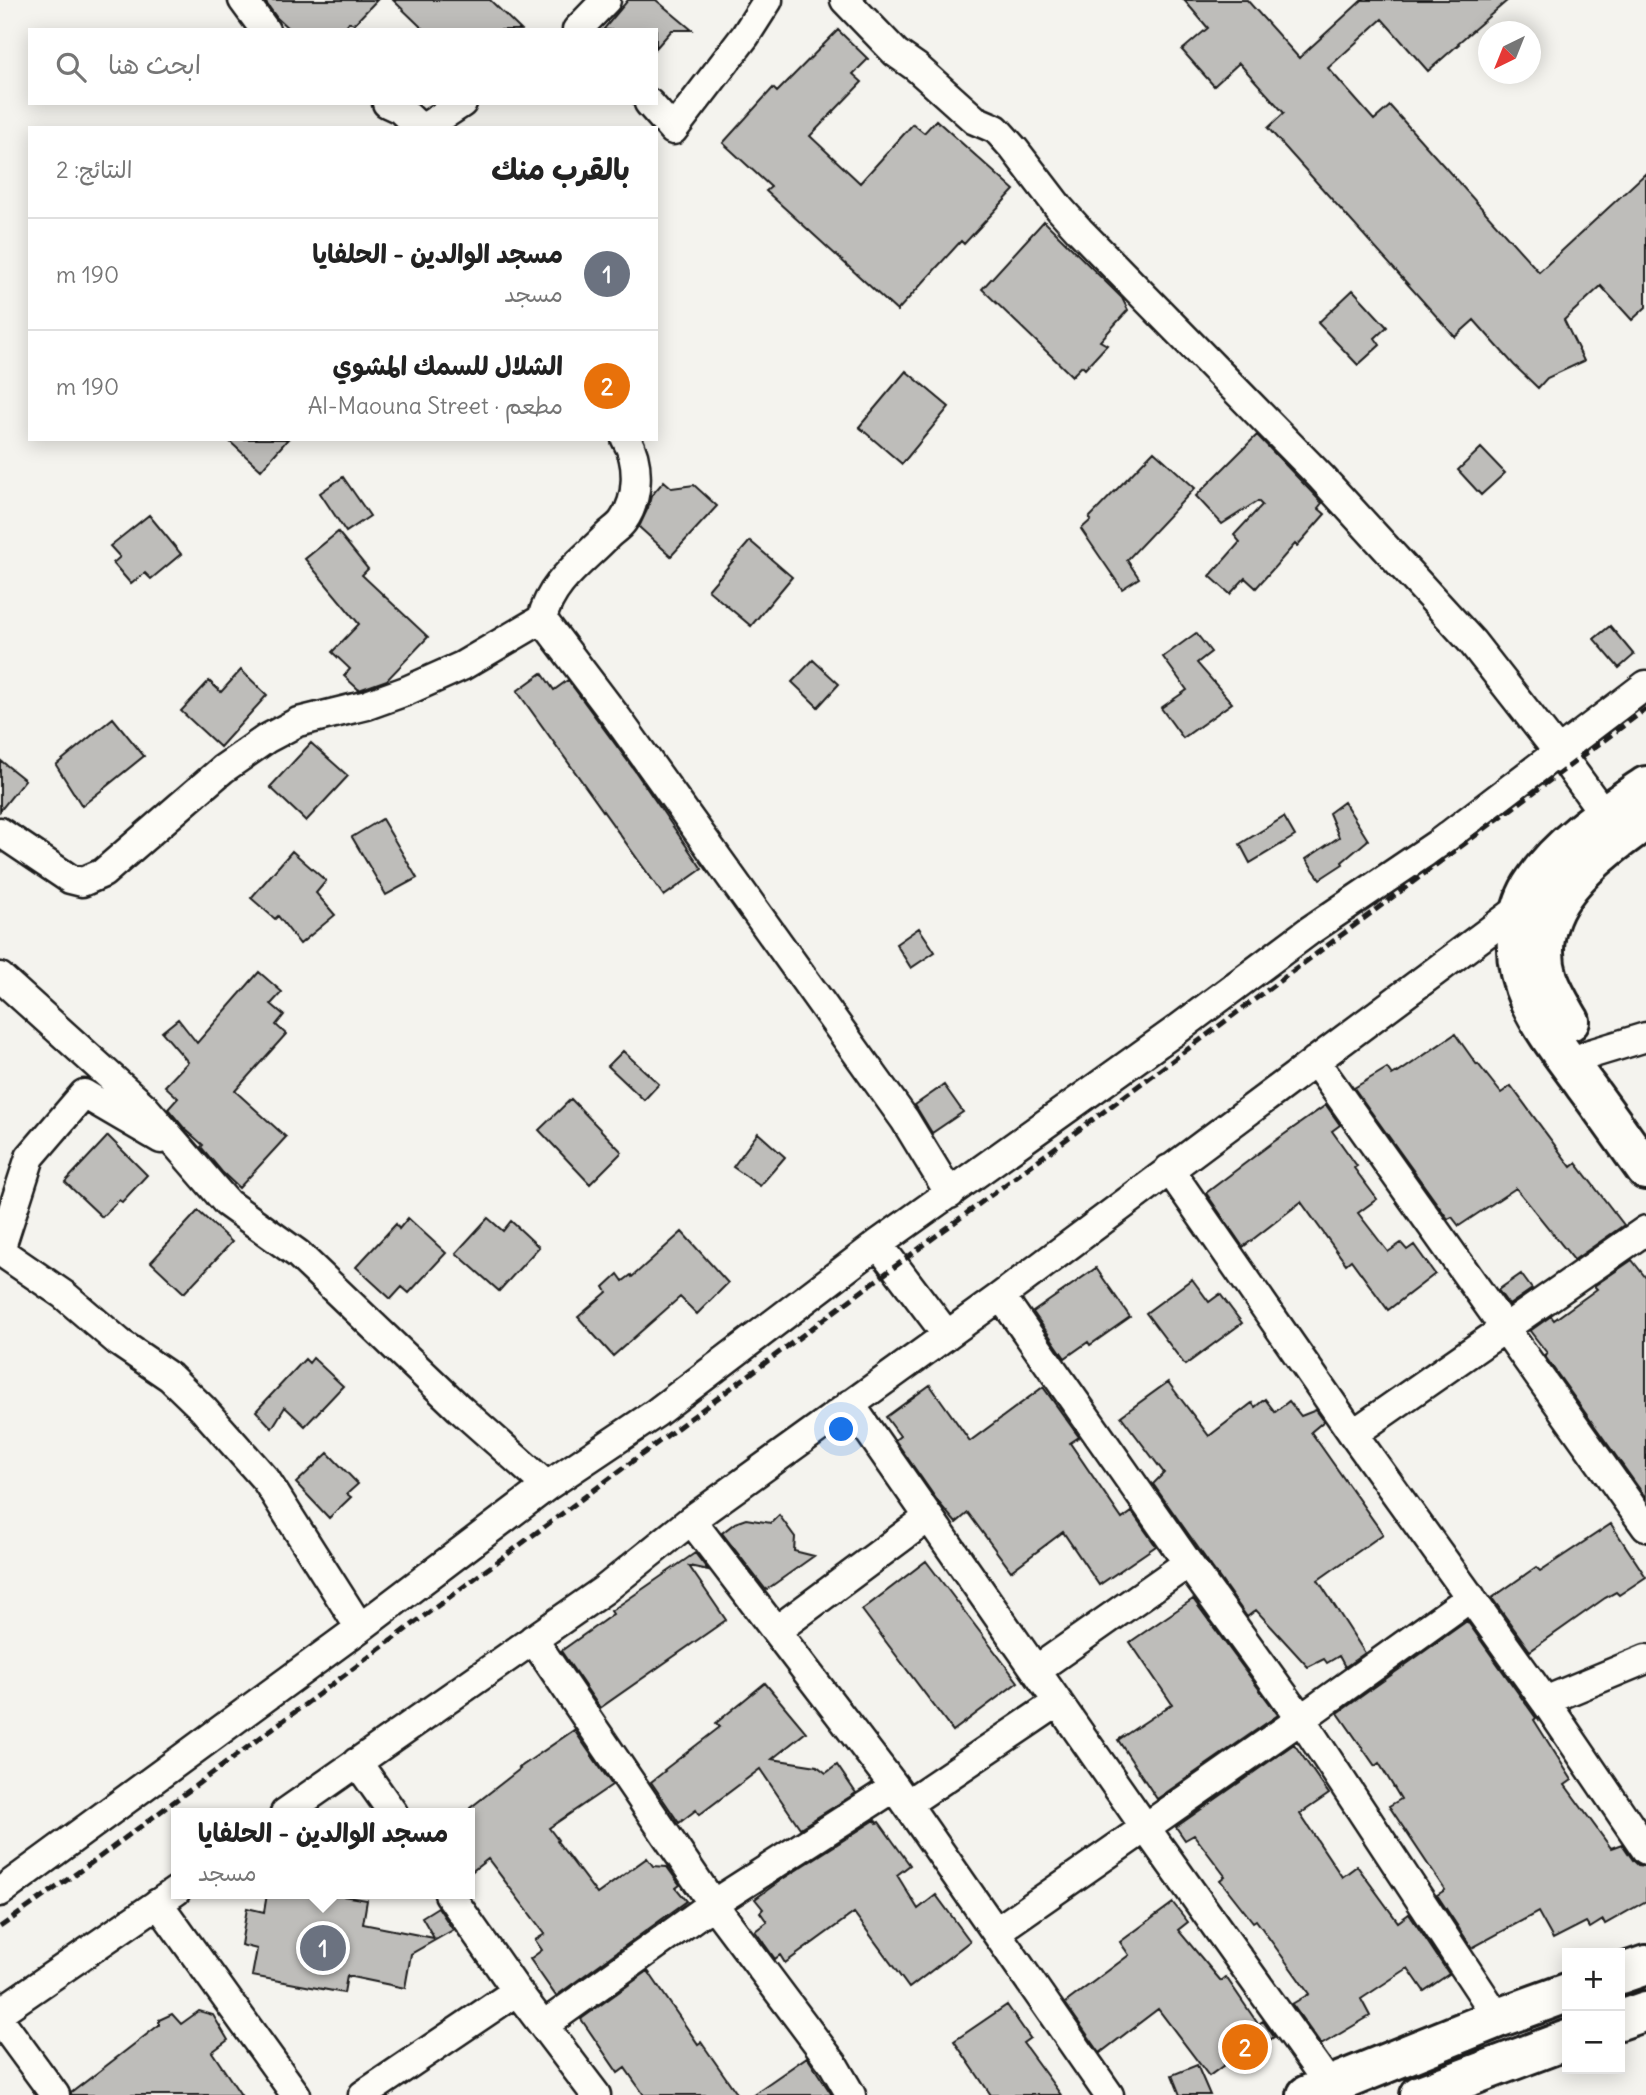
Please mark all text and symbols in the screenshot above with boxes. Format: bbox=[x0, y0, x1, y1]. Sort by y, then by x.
north arrow bbox=[1478, 21, 1541, 84]
search box bbox=[28, 28, 658, 105]
icon: search bbox=[52, 48, 90, 86]
text: ابحث هنا bbox=[108, 48, 201, 81]
text: بالقرب منك bbox=[491, 150, 630, 188]
text: النتائج: 2 bbox=[56, 155, 132, 184]
text: مسجد الوالدين - الحلفايا bbox=[312, 237, 563, 270]
text: 190 m bbox=[56, 260, 119, 289]
text: 1 bbox=[602, 260, 612, 289]
text: مسجد bbox=[504, 279, 563, 308]
text: الشلال للسمك المشوي bbox=[333, 349, 563, 382]
text: 190 m bbox=[56, 372, 119, 401]
text: 2 bbox=[601, 372, 613, 401]
text: مطعم · Al-Maouna Street bbox=[308, 391, 563, 420]
your location bbox=[824, 1412, 858, 1446]
popup bbox=[171, 1808, 475, 1899]
text: مسجد الوالدين - الحلفايا bbox=[198, 1816, 448, 1849]
text: مسجد bbox=[198, 1858, 257, 1887]
pin: 1 bbox=[300, 1922, 346, 1974]
map controls bbox=[1562, 1948, 1625, 2074]
button: + bbox=[1562, 1948, 1625, 2011]
button: − bbox=[1562, 2011, 1625, 2074]
pin: 2 bbox=[1222, 2021, 1268, 2073]

